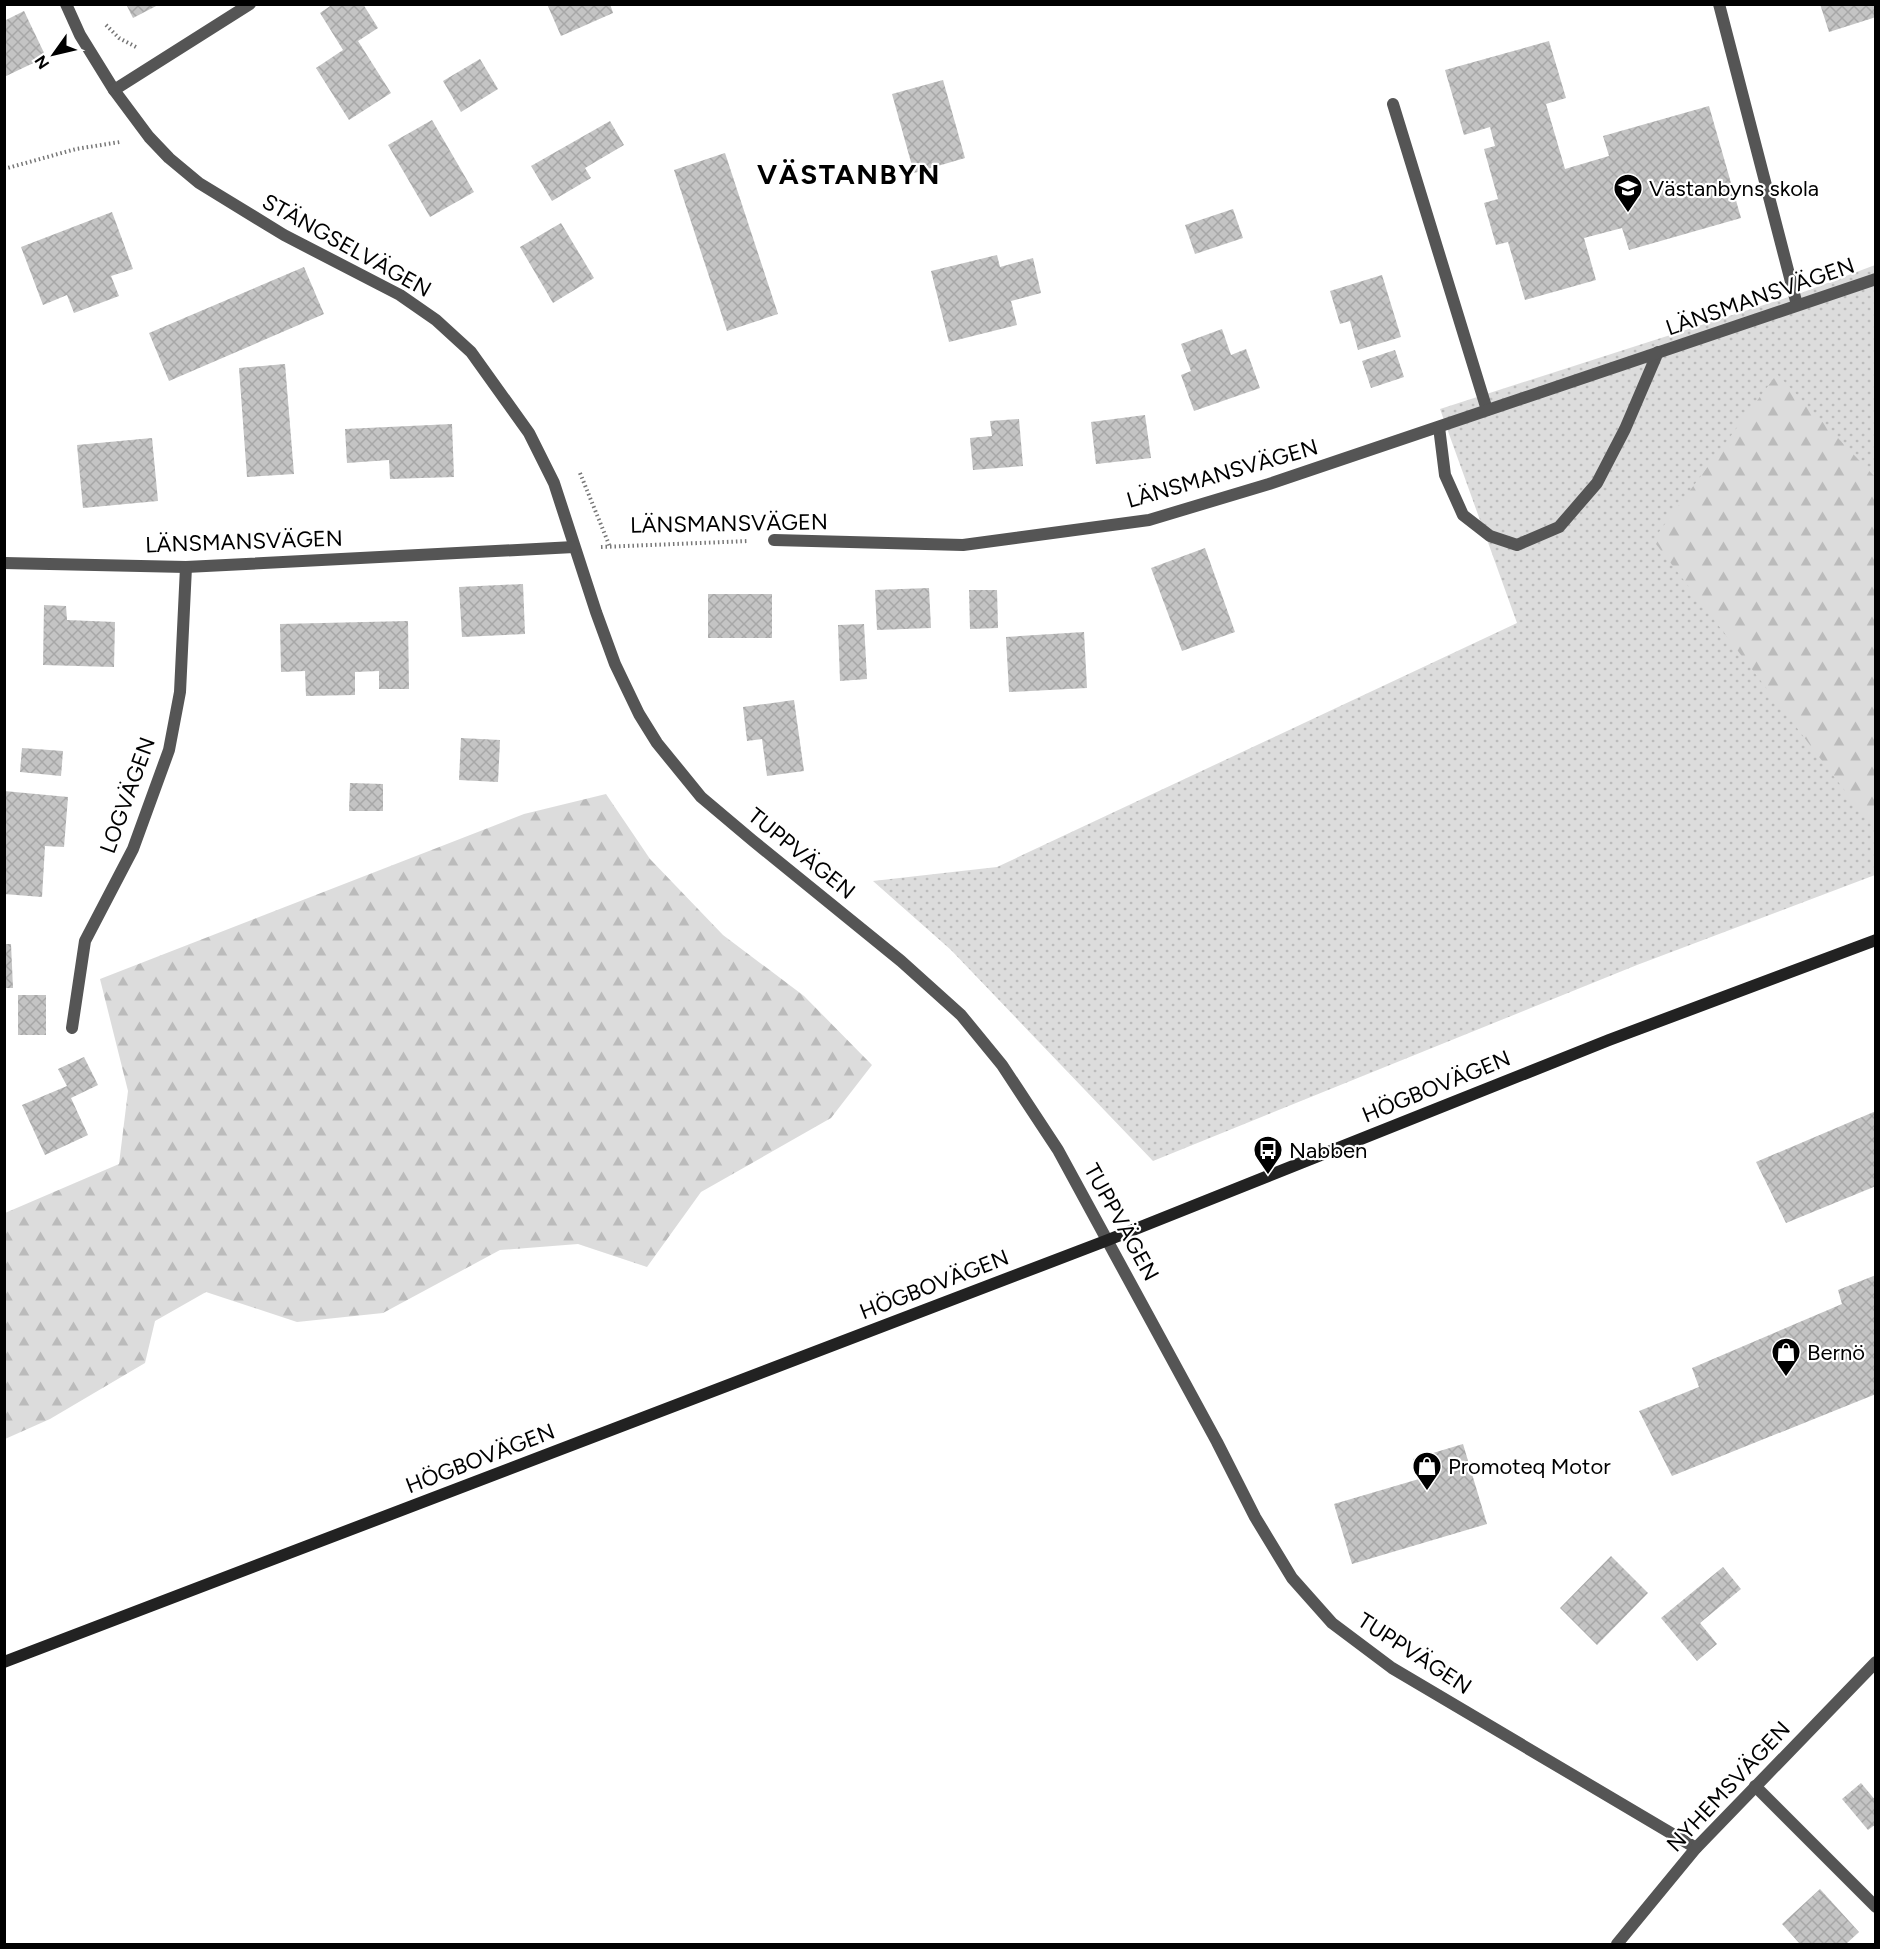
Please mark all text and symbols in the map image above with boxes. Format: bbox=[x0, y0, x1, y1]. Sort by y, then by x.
north arrow bbox=[24, 24, 84, 84]
text: N bbox=[31, 52, 53, 73]
district label: VÄSTANBYN bbox=[757, 157, 941, 191]
school or university icon: Västanbyns skola bbox=[1612, 172, 1644, 214]
place label: Västanbyns skola bbox=[1649, 175, 1819, 202]
street label: STÄNGSELVÄGEN bbox=[257, 188, 436, 303]
street label: LÄNSMANSVÄGEN bbox=[1662, 252, 1858, 341]
street label: LÄNSMANSVÄGEN bbox=[1123, 433, 1321, 514]
street label: LÄNSMANSVÄGEN bbox=[630, 508, 828, 539]
street label: LÄNSMANSVÄGEN bbox=[145, 525, 343, 558]
street label: LOGVÄGEN bbox=[94, 733, 161, 857]
street label: TUPPVÄGEN bbox=[743, 802, 861, 905]
street label: HÖGBOVÄGEN bbox=[1358, 1044, 1514, 1128]
bus stop icon: Nabben bbox=[1252, 1134, 1284, 1176]
place label: Nabben bbox=[1289, 1137, 1367, 1164]
street label: TUPPVÄGEN bbox=[1078, 1159, 1165, 1286]
street label: HÖGBOVÄGEN bbox=[856, 1244, 1013, 1325]
shop icon: Bernö bbox=[1770, 1336, 1802, 1378]
place label: Bernö bbox=[1807, 1339, 1865, 1366]
street label: HÖGBOVÄGEN bbox=[402, 1418, 559, 1499]
shop icon: Promoteq Motor bbox=[1411, 1450, 1443, 1492]
place label: Promoteq Motor bbox=[1448, 1453, 1611, 1480]
street label: TUPPVÄGEN bbox=[1353, 1607, 1477, 1700]
street label: NYHEMSVÄGEN bbox=[1661, 1715, 1796, 1857]

